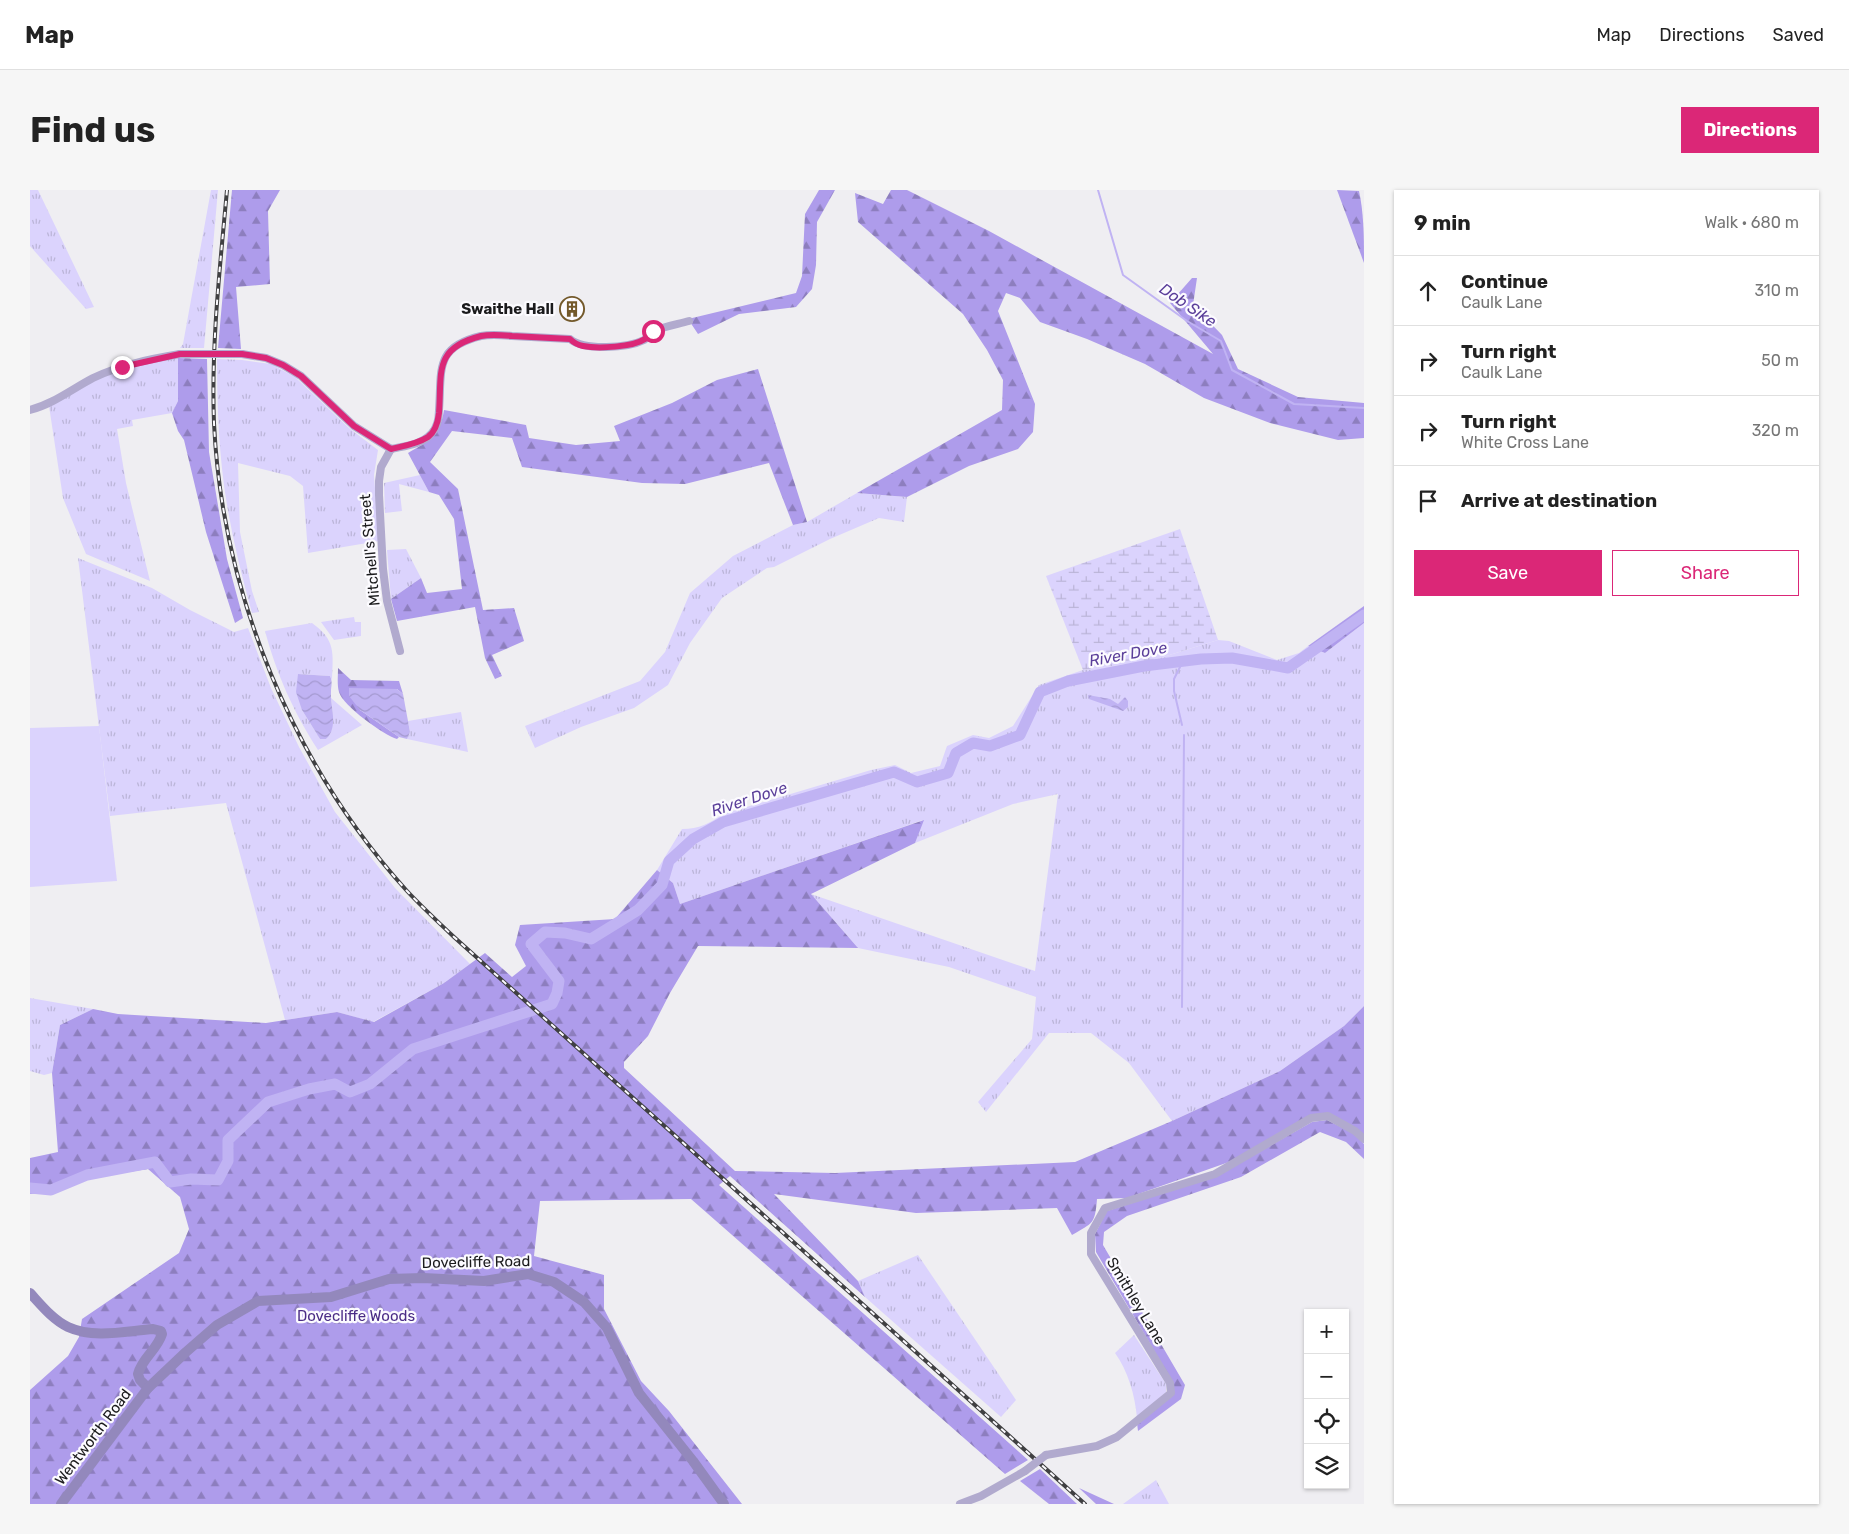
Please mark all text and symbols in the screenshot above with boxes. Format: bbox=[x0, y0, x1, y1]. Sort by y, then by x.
text: Map bbox=[25, 21, 74, 49]
text: Map bbox=[1596, 24, 1631, 46]
text: Directions bbox=[1659, 24, 1745, 46]
text: Saved bbox=[1773, 24, 1824, 46]
button: Directions bbox=[1681, 107, 1819, 153]
text: Find us bbox=[30, 109, 155, 151]
text: 9 min bbox=[1414, 210, 1471, 235]
text: Walk · 680 m bbox=[1704, 213, 1799, 232]
text: Continue bbox=[1461, 270, 1548, 293]
icon: ahead bbox=[1414, 277, 1442, 305]
water label: Dob Sike bbox=[1156, 279, 1220, 331]
text: 310 m bbox=[1755, 281, 1799, 300]
text: Caulk Lane bbox=[1461, 293, 1543, 312]
building icon: Swaithe Hall bbox=[559, 296, 585, 322]
place label: Swaithe Hall bbox=[461, 300, 554, 318]
route start bbox=[642, 320, 665, 343]
text: Turn right bbox=[1461, 340, 1556, 363]
icon: right bbox=[1414, 347, 1442, 375]
text: 50 m bbox=[1761, 351, 1799, 370]
route end bbox=[111, 356, 134, 379]
text: Caulk Lane bbox=[1461, 363, 1543, 382]
text: Turn right bbox=[1461, 410, 1556, 433]
icon: right bbox=[1414, 417, 1442, 445]
text: 320 m bbox=[1752, 421, 1799, 440]
text: White Cross Lane bbox=[1461, 433, 1589, 452]
icon: arrive bbox=[1414, 487, 1442, 515]
text: Arrive at destination bbox=[1461, 489, 1657, 512]
street label: Mitchell's Street bbox=[356, 493, 384, 607]
button: Save bbox=[1414, 550, 1602, 596]
button: Share bbox=[1612, 550, 1799, 596]
water label: River Dove bbox=[1087, 638, 1169, 670]
water label: River Dove bbox=[709, 778, 790, 820]
street label: Dovecliffe Road bbox=[422, 1252, 530, 1272]
street label: Smithley Lane bbox=[1103, 1254, 1169, 1348]
park label: Dovecliffe Woods bbox=[297, 1307, 415, 1325]
map controls bbox=[1304, 1309, 1349, 1489]
button: + bbox=[1304, 1309, 1349, 1354]
button: − bbox=[1304, 1354, 1349, 1399]
street label: Wentworth Road bbox=[51, 1386, 135, 1488]
button: locate bbox=[1304, 1399, 1349, 1444]
button: layers bbox=[1304, 1444, 1349, 1489]

